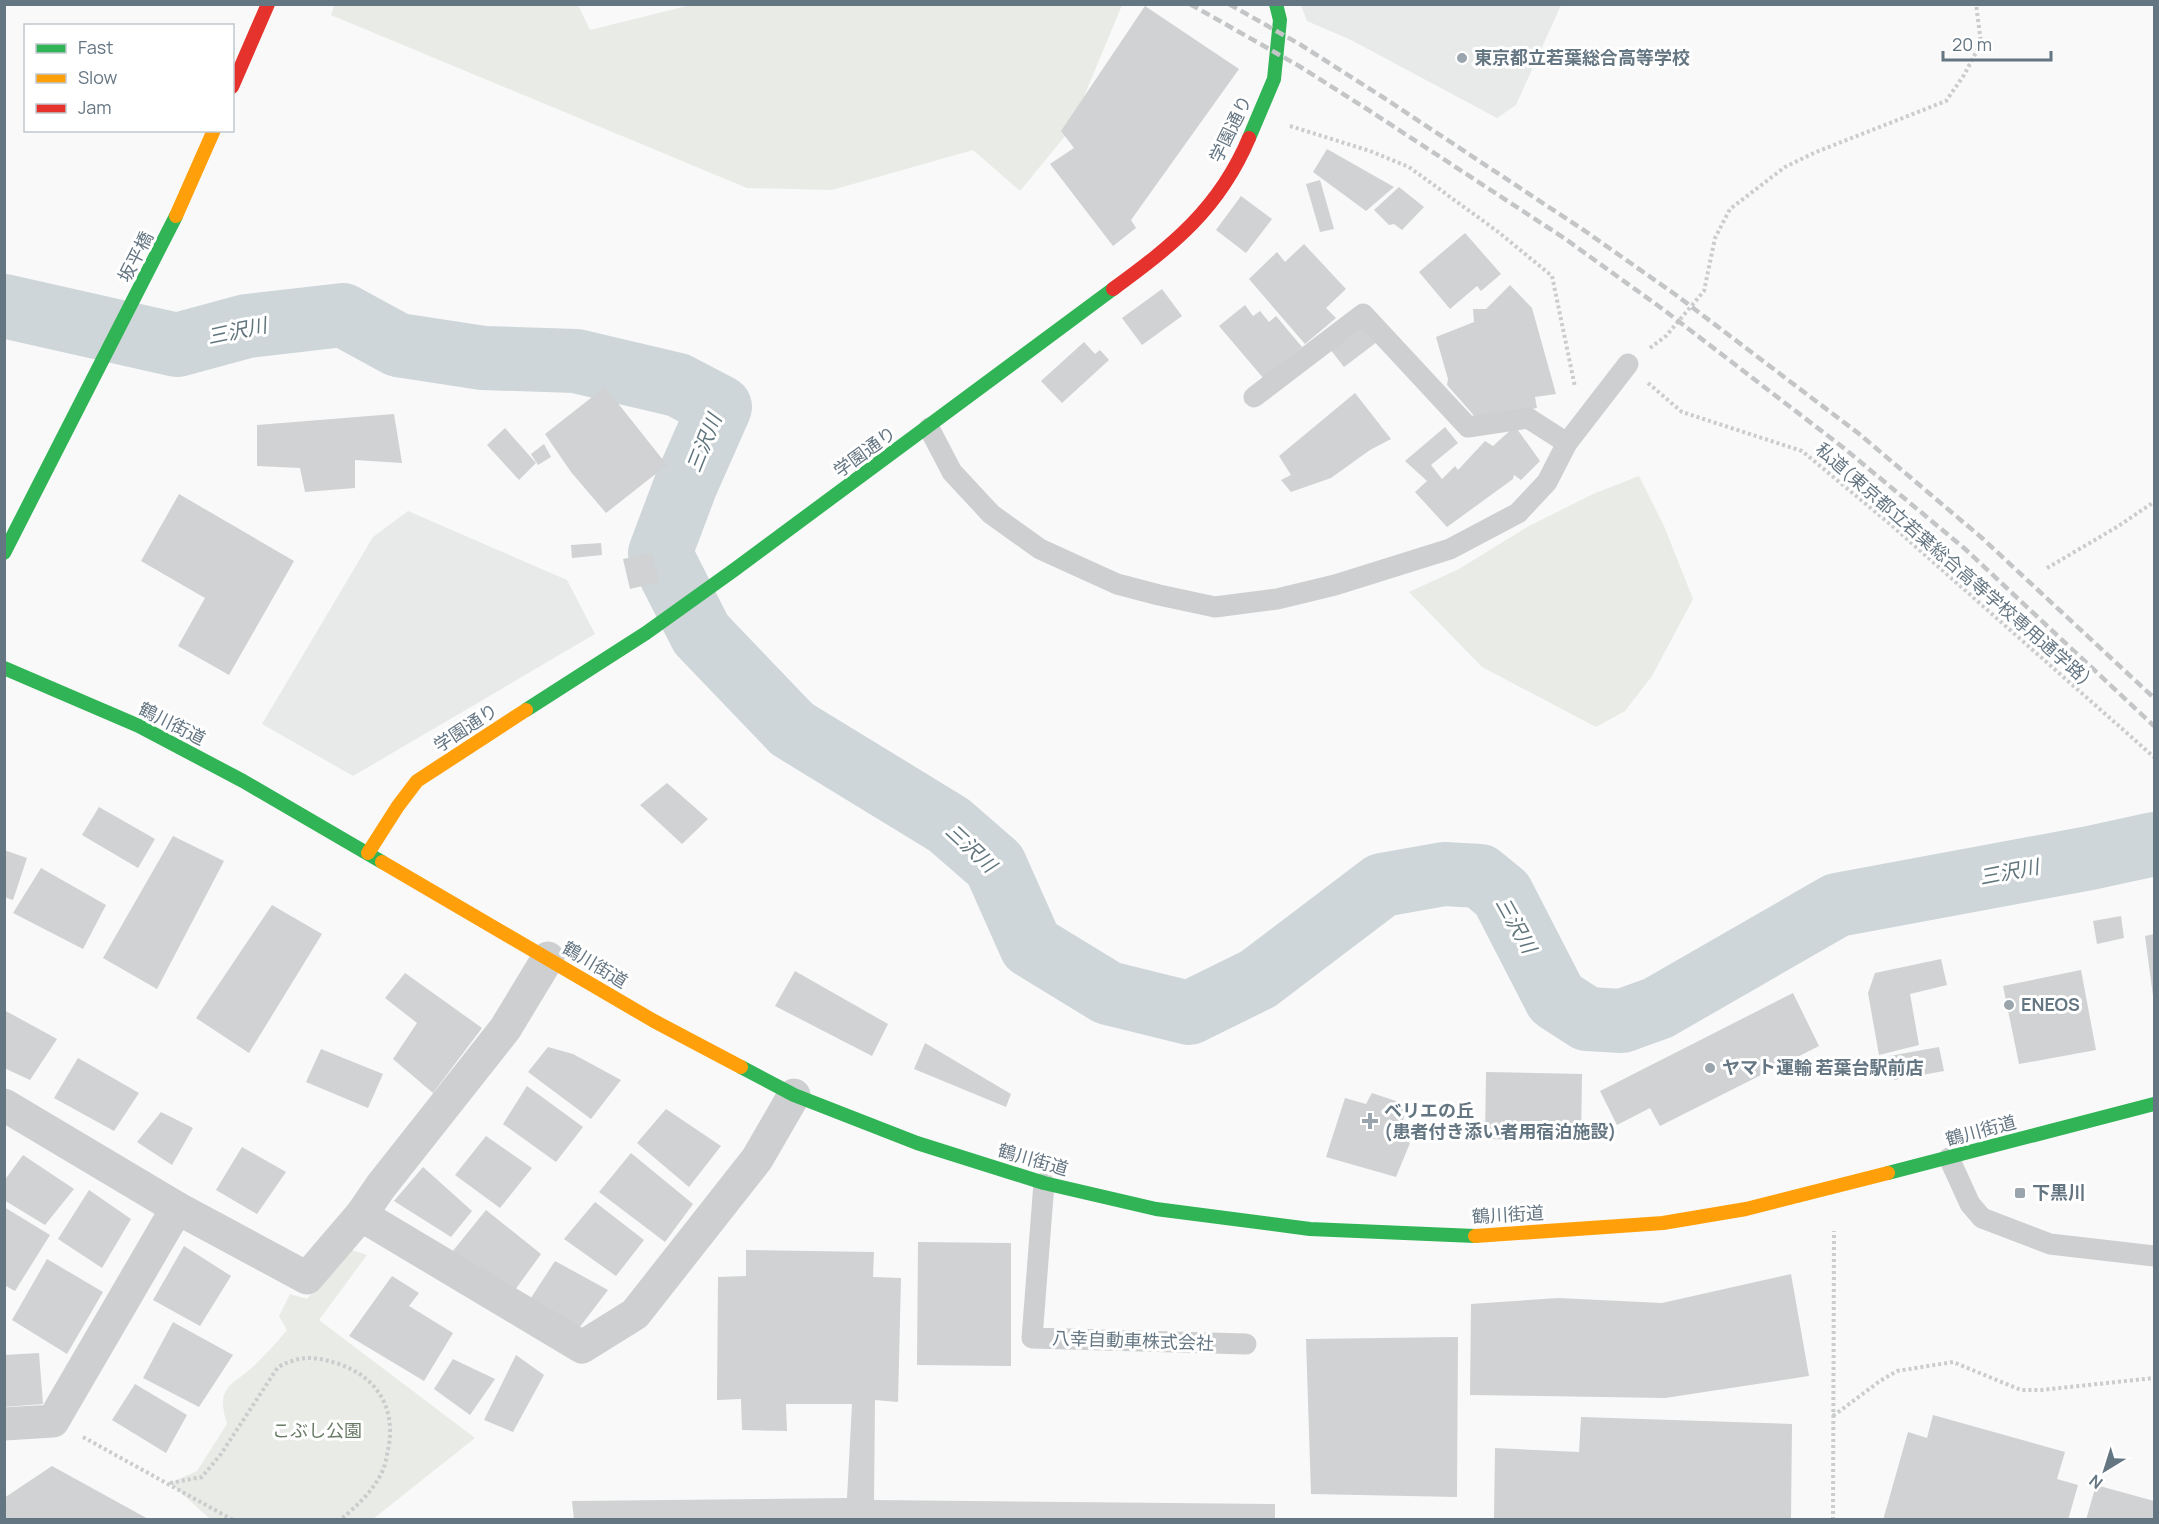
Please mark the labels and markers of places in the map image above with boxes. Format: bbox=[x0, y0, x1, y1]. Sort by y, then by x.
place label: 東京都立若葉総合高等学校 bbox=[1474, 45, 1690, 69]
marker: 東京都立若葉総合高等学校 bbox=[1455, 51, 1469, 65]
place label: ENEOS bbox=[2021, 992, 2080, 1016]
marker: ENEOS bbox=[2002, 998, 2016, 1012]
place label: ヤマト運輸 若葉台駅前店 bbox=[1722, 1055, 1924, 1079]
marker: ヤマト運輸 若葉台駅前店 bbox=[1703, 1061, 1717, 1075]
place label: ベリエの丘 (患者付き添い者用宿泊施設) bbox=[1384, 1098, 1616, 1143]
marker: ベリエの丘 (患者付き添い者用宿泊施設) bbox=[1361, 1112, 1379, 1130]
place label: 下黒川 bbox=[2032, 1180, 2086, 1204]
marker: 下黒川 bbox=[2013, 1186, 2027, 1200]

